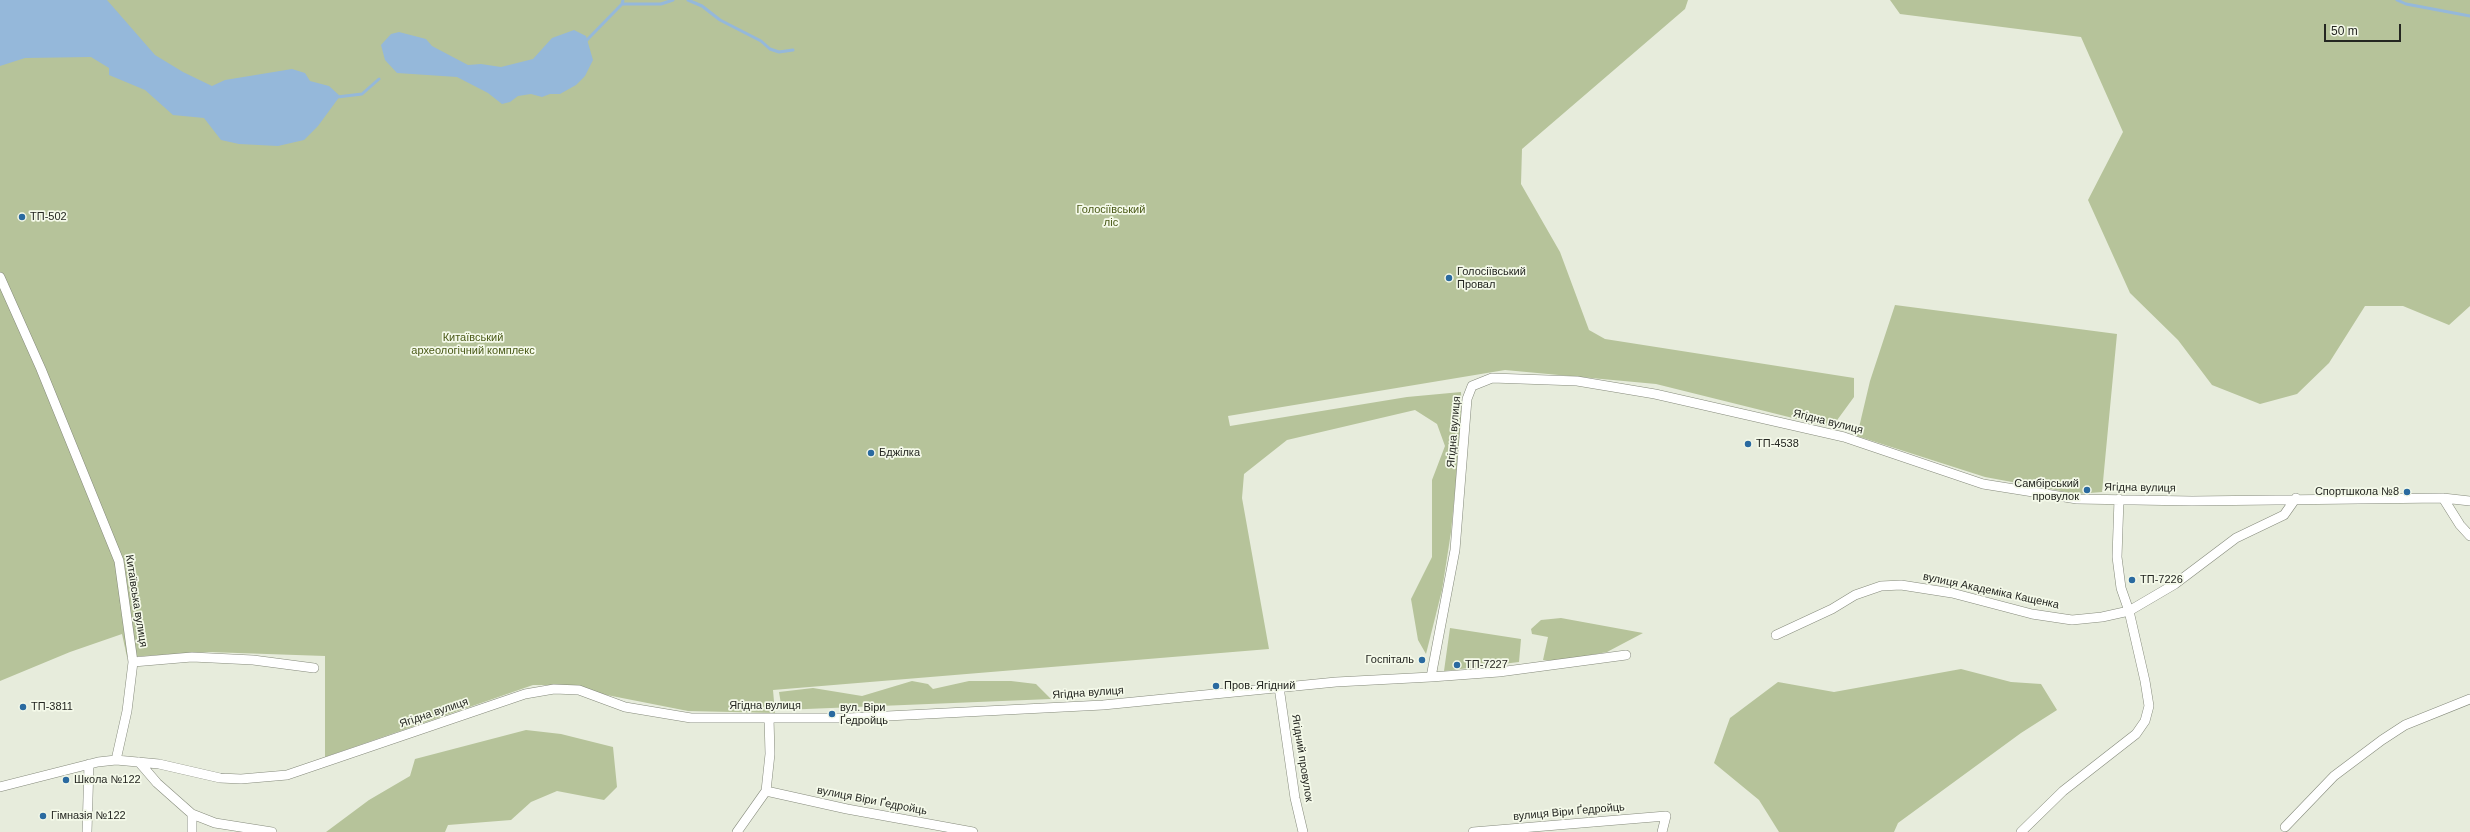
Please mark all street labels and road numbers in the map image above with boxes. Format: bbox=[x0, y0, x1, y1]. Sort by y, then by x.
street label: Ягідна вулиця bbox=[1444, 396, 1464, 468]
street label: Ягідна вулиця bbox=[1792, 407, 1864, 437]
street label: Ягідна вулиця bbox=[2104, 481, 2176, 495]
street label: Китаївська вулиця bbox=[122, 554, 150, 648]
street label: вулиця Академіка Кащенка bbox=[1922, 570, 2060, 612]
street label: Ягідна вулиця bbox=[1052, 684, 1124, 702]
street label: Ягідна вулиця bbox=[398, 695, 470, 731]
street label: Ягідна вулиця bbox=[729, 699, 801, 713]
street label: Ягідний провулок bbox=[1289, 713, 1315, 803]
street label: вулиця Віри Ґедройць bbox=[816, 784, 928, 818]
street label: вулиця Віри Ґедройць bbox=[1513, 801, 1625, 823]

